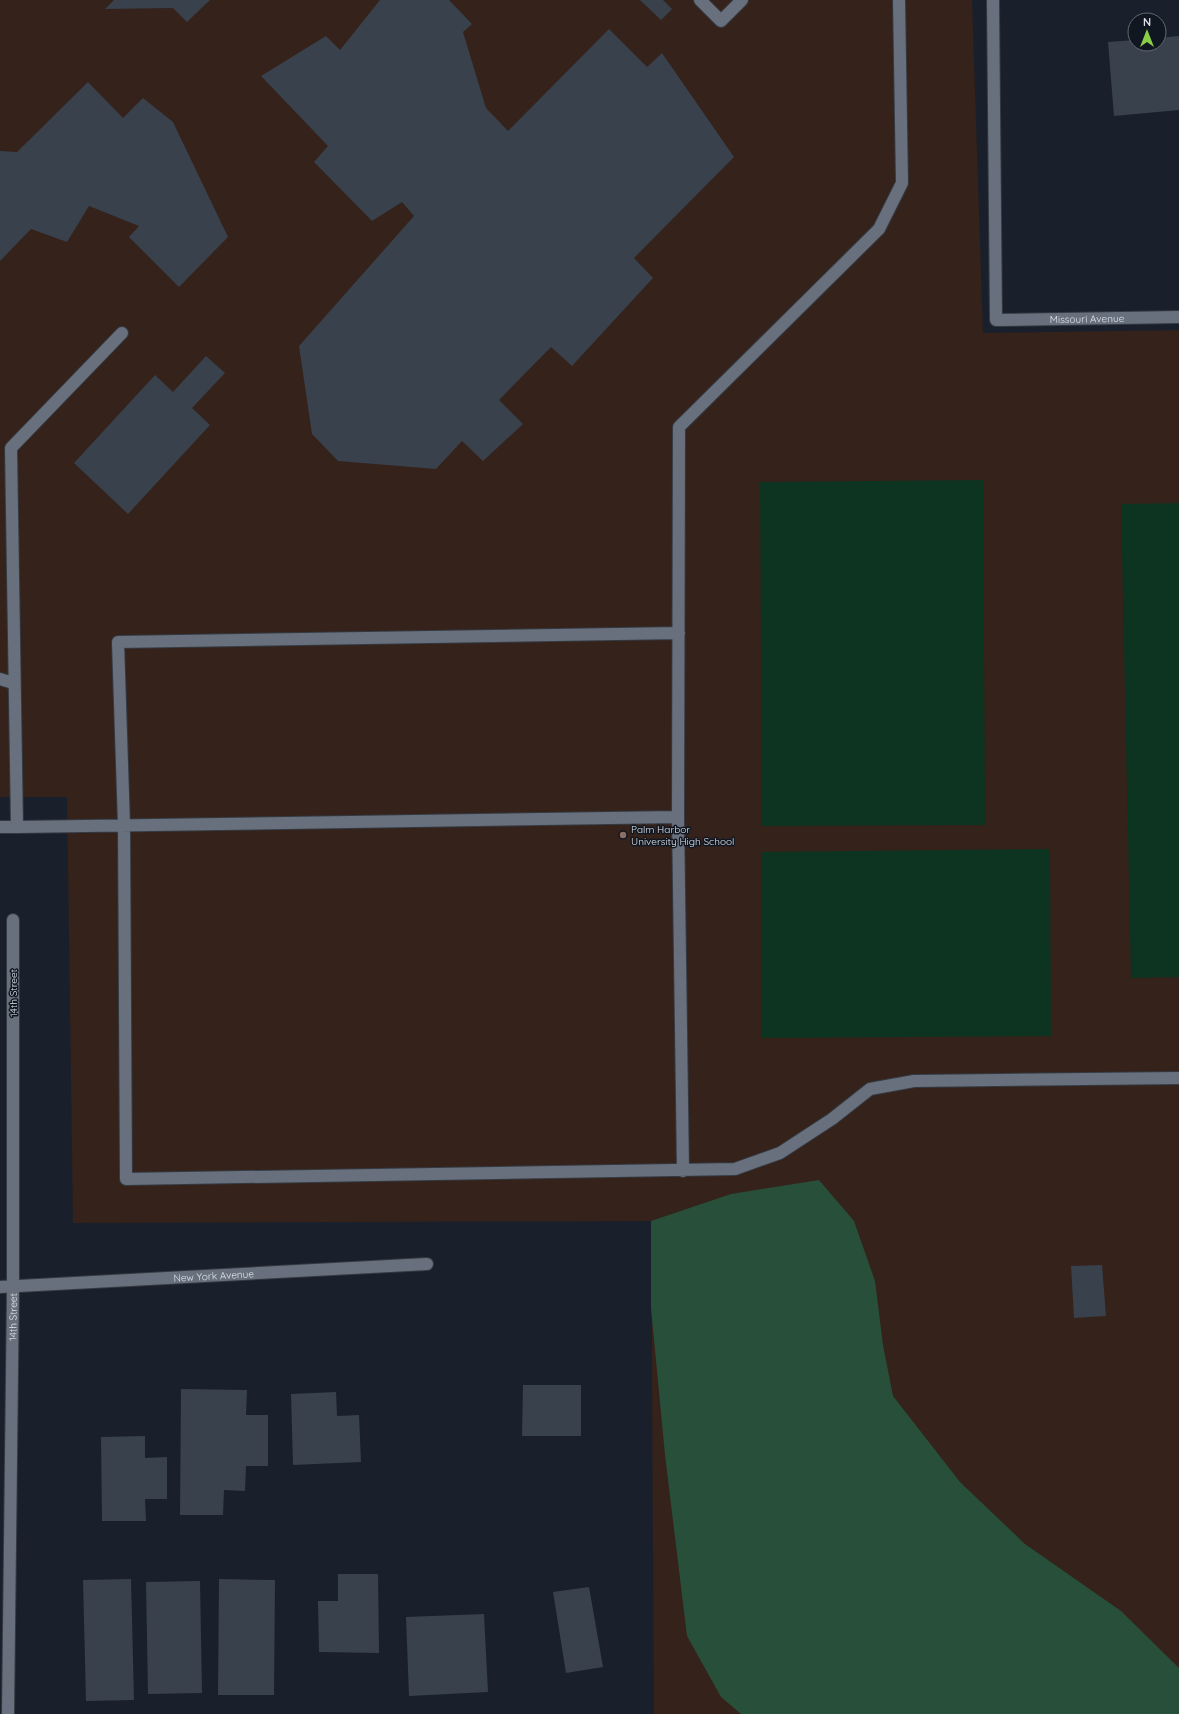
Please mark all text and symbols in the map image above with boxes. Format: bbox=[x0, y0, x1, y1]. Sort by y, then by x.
north arrow bbox=[1127, 12, 1167, 52]
text: N bbox=[1143, 15, 1151, 29]
street label: Missouri Avenue bbox=[1050, 311, 1125, 326]
place label: Palm Harbor University High School bbox=[631, 823, 734, 848]
marker: Palm Harbor University High School bbox=[618, 830, 628, 840]
street label: 14th Street bbox=[7, 968, 20, 1017]
street label: New York Avenue bbox=[173, 1267, 255, 1284]
street label: 14th Street bbox=[6, 1292, 19, 1341]

